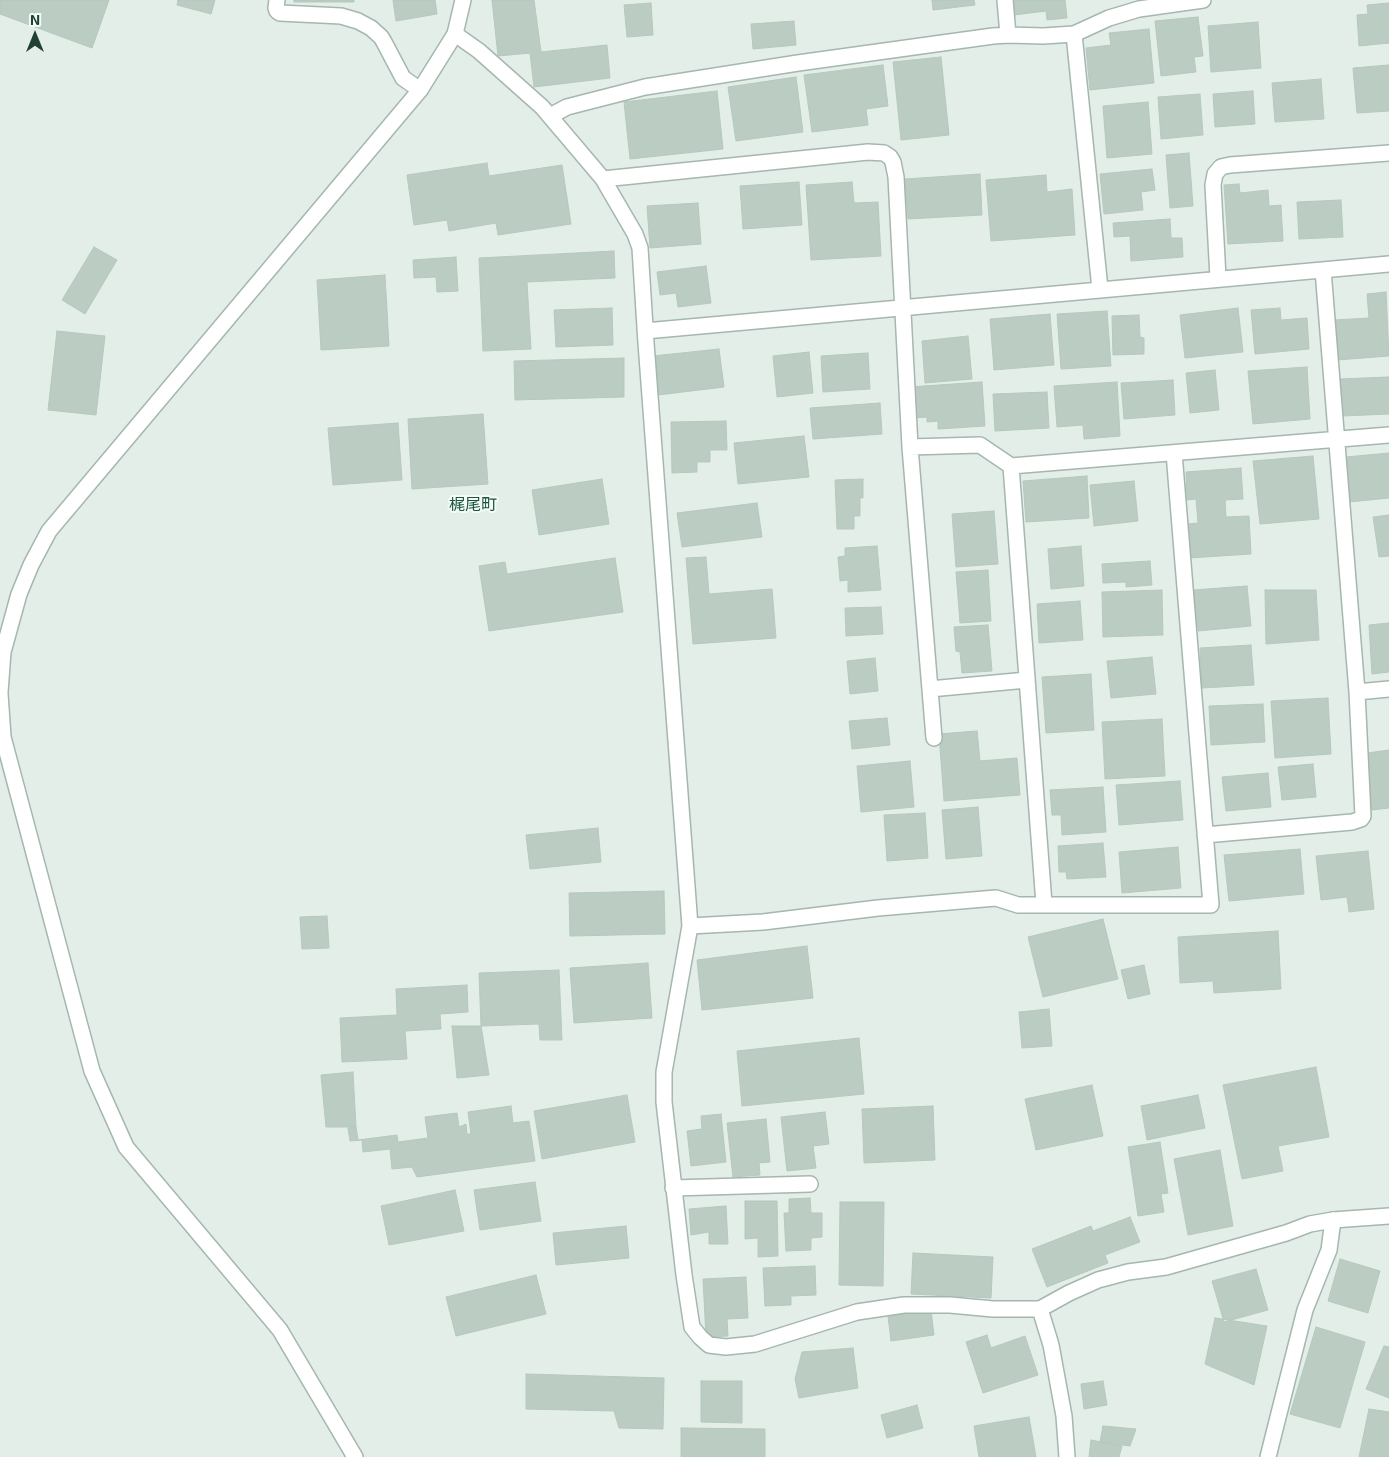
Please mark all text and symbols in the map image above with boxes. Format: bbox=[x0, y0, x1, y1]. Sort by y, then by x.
north arrow bbox=[10, 10, 60, 60]
text: N bbox=[30, 11, 40, 28]
district label: 梶尾町 bbox=[449, 495, 497, 515]

